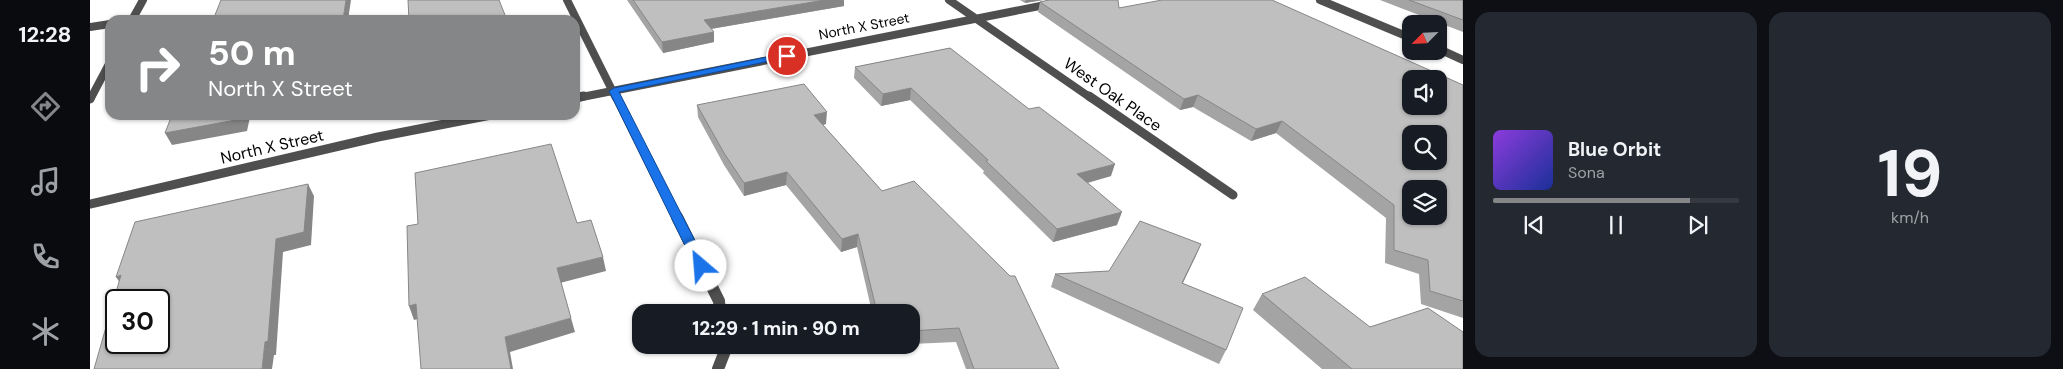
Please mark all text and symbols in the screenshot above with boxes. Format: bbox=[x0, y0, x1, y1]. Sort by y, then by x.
street label: North X Street bbox=[817, 8, 911, 44]
north arrow bbox=[1402, 15, 1448, 60]
map controls bbox=[1402, 15, 1447, 225]
text: 12:28 bbox=[19, 20, 71, 49]
text: 50 m bbox=[208, 30, 296, 76]
icon: right bbox=[125, 35, 190, 100]
pin bbox=[766, 35, 808, 77]
icon: arrive bbox=[773, 42, 801, 70]
street label: West Oak Place bbox=[1060, 53, 1166, 136]
button: sound bbox=[1402, 70, 1447, 115]
text: North X Street bbox=[208, 74, 353, 103]
icon: directions bbox=[28, 89, 63, 124]
street label: North X Street bbox=[218, 124, 326, 169]
button: search bbox=[1402, 125, 1447, 170]
text: 19 bbox=[1878, 132, 1942, 216]
text: Blue Orbit bbox=[1568, 137, 1661, 162]
text: Sona bbox=[1568, 162, 1605, 183]
icon: music bbox=[28, 164, 63, 199]
button: layers bbox=[1402, 180, 1447, 225]
text: km/h bbox=[1891, 207, 1929, 228]
icon: previous bbox=[1520, 211, 1548, 239]
icon: pause bbox=[1602, 211, 1630, 239]
icon: next bbox=[1684, 211, 1712, 239]
icon: phone bbox=[28, 239, 63, 274]
position arrow bbox=[674, 239, 726, 291]
speed limit sign: 30 bbox=[105, 289, 170, 354]
icon: climate bbox=[28, 314, 63, 349]
text: 12:29 · 1 min · 90 m bbox=[692, 316, 860, 341]

